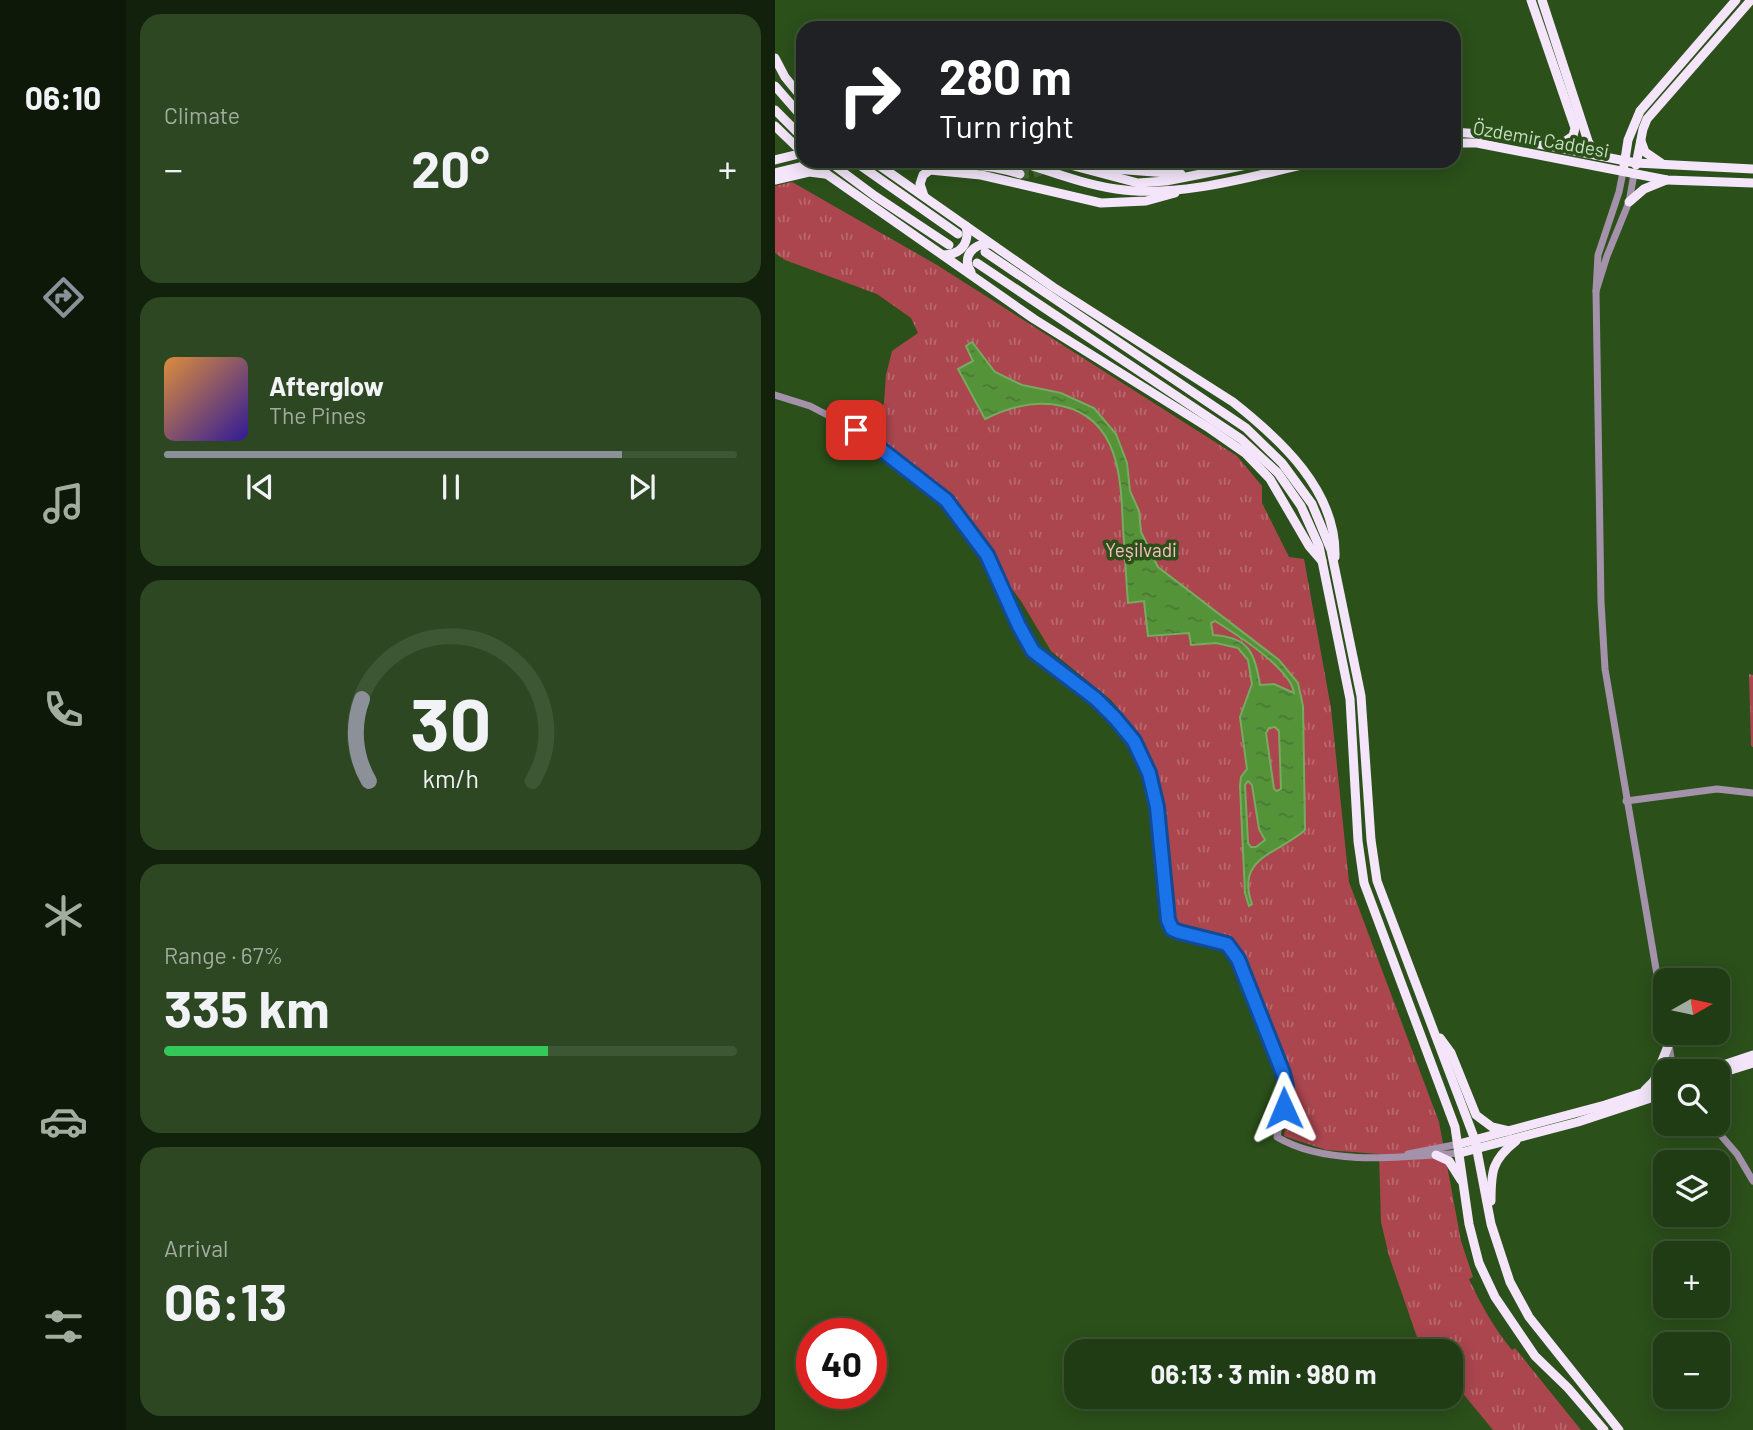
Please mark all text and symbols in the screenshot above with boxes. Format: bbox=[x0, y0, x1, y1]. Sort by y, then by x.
text: 280 m bbox=[939, 46, 1072, 105]
icon: right bbox=[824, 49, 915, 140]
text: 06:10 bbox=[25, 78, 101, 116]
text: Climate bbox=[164, 101, 240, 129]
text: Turn right bbox=[939, 106, 1074, 144]
street label: Özdemir Caddesi bbox=[1471, 115, 1611, 162]
text: 20° bbox=[411, 136, 490, 198]
text: − bbox=[164, 145, 183, 191]
text: + bbox=[718, 145, 737, 191]
icon: directions bbox=[39, 273, 88, 322]
text: Afterglow bbox=[269, 370, 384, 401]
pin bbox=[826, 400, 886, 460]
text: The Pines bbox=[269, 401, 366, 429]
icon: arrive bbox=[837, 411, 875, 449]
icon: previous bbox=[241, 468, 279, 506]
icon: pause bbox=[432, 468, 470, 506]
icon: next bbox=[623, 468, 661, 506]
icon: music bbox=[39, 479, 88, 528]
park label: Yeşilvadi bbox=[1105, 538, 1177, 561]
text: 30 bbox=[410, 678, 491, 766]
icon: phone bbox=[39, 685, 88, 734]
text: km/h bbox=[422, 763, 479, 793]
icon: climate bbox=[39, 891, 88, 940]
text: Range · 67% bbox=[164, 941, 283, 969]
north arrow bbox=[1653, 968, 1731, 1045]
map controls bbox=[1653, 968, 1730, 1409]
text: 335 km bbox=[164, 976, 330, 1038]
button: search bbox=[1653, 1059, 1730, 1136]
position arrow bbox=[1247, 1071, 1321, 1145]
icon: car bbox=[39, 1097, 88, 1146]
button: layers bbox=[1653, 1150, 1730, 1227]
text: Arrival bbox=[164, 1234, 228, 1262]
button: + bbox=[1653, 1241, 1730, 1318]
text: 06:13 bbox=[164, 1269, 287, 1331]
icon: filters bbox=[39, 1302, 88, 1351]
speed limit sign: 40 bbox=[796, 1318, 887, 1409]
button: − bbox=[1653, 1332, 1730, 1409]
text: 06:13 · 3 min · 980 m bbox=[1151, 1358, 1376, 1389]

